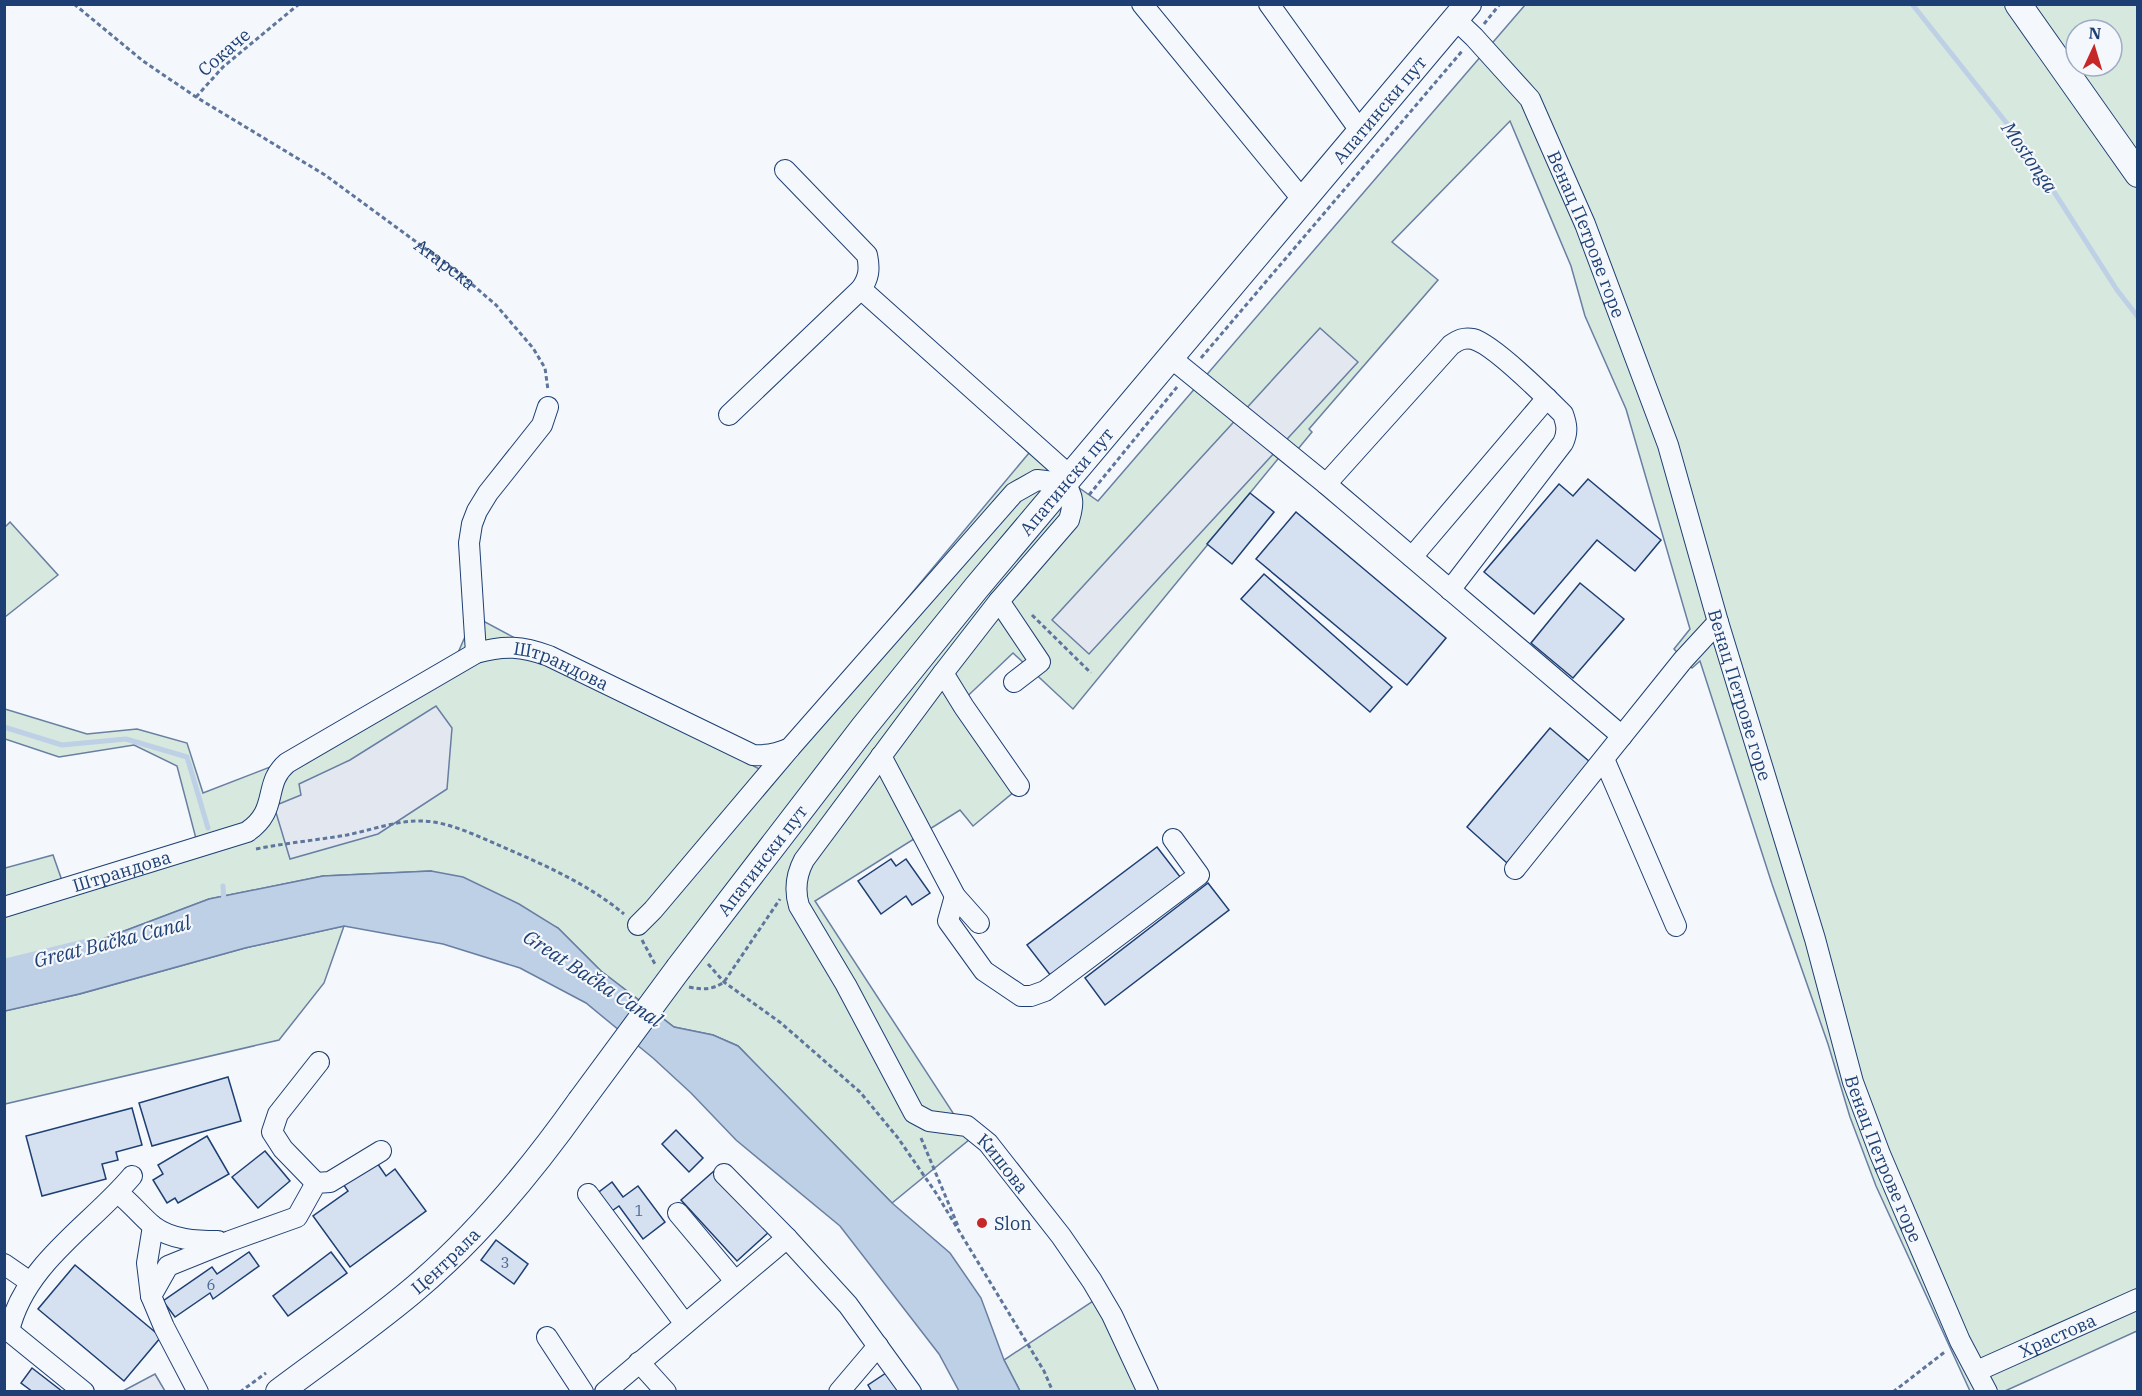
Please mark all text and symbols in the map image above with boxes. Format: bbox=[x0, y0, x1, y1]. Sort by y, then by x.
north arrow bbox=[2064, 18, 2124, 78]
street label: Сокаче bbox=[193, 23, 255, 81]
text: N bbox=[2088, 23, 2102, 43]
street label: Апатински пут bbox=[1327, 51, 1431, 168]
water label: Mostonga bbox=[1995, 115, 2065, 198]
street label: Венац Петрове горе bbox=[1543, 147, 1631, 321]
street label: Атарска bbox=[410, 233, 481, 295]
street label: Апатински пут bbox=[1014, 423, 1118, 540]
street label: Венац Петрове горе bbox=[1703, 606, 1777, 783]
street label: Штрандова bbox=[512, 636, 613, 695]
street label: Апатински пут bbox=[712, 800, 812, 920]
street label: Штрандова bbox=[70, 845, 174, 897]
water label: Great Bačka Canal bbox=[31, 908, 194, 974]
water label: Great Bačka Canal bbox=[518, 923, 668, 1033]
street label: Венац Петрове горе bbox=[1840, 1073, 1928, 1246]
street label: Кишова bbox=[973, 1128, 1034, 1198]
house number: 1 bbox=[634, 1201, 644, 1220]
place label: Slon bbox=[994, 1212, 1032, 1235]
marker: Slon bbox=[975, 1216, 989, 1230]
street label: Централа bbox=[406, 1222, 485, 1299]
house number: 3 bbox=[500, 1253, 510, 1272]
house number: 6 bbox=[206, 1275, 216, 1294]
street label: Храстова bbox=[2015, 1308, 2100, 1362]

